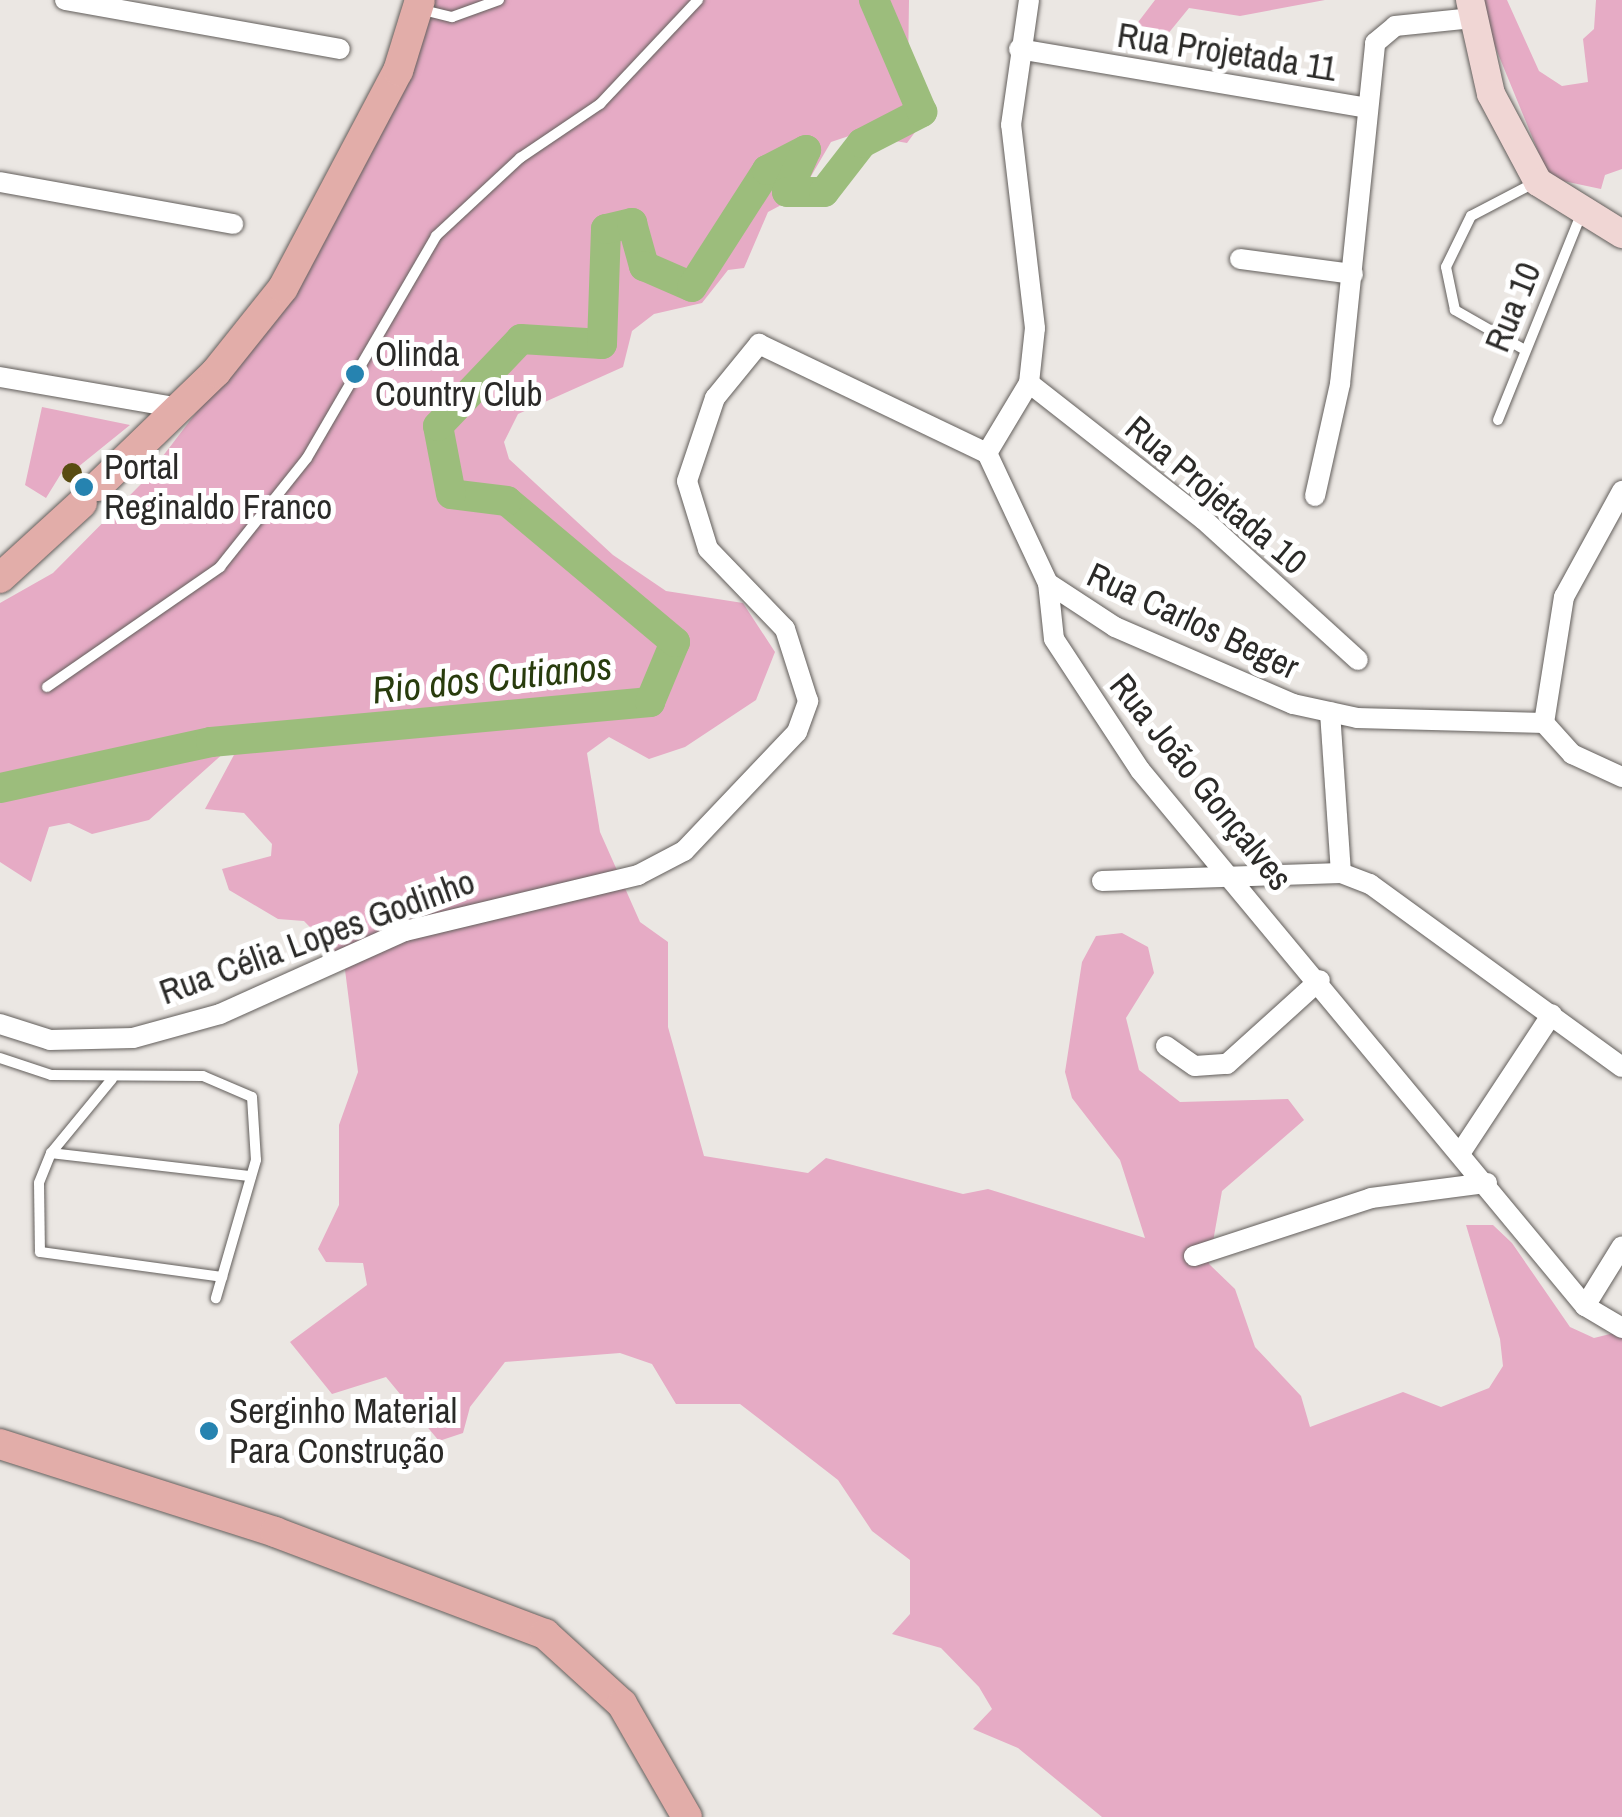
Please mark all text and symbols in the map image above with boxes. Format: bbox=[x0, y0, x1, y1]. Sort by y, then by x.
street label: Rua Projetada 11 bbox=[1114, 14, 1340, 90]
street label: Rua 10 bbox=[1476, 256, 1550, 358]
place label: Olinda Country Club bbox=[375, 333, 542, 415]
marker: Olinda Country Club bbox=[344, 363, 366, 385]
street label: Rua Projetada 10 bbox=[1117, 407, 1315, 583]
place label: Portal Reginaldo Franco bbox=[104, 446, 332, 528]
marker: Portal Reginaldo Franco bbox=[73, 476, 95, 498]
street label: Rua Carlos Beger bbox=[1081, 554, 1305, 688]
water label: Rio dos Cutianos bbox=[370, 643, 614, 713]
street label: Rua João Gonçalves bbox=[1101, 665, 1301, 899]
street label: Rua Célia Lopes Godinho bbox=[154, 861, 480, 1013]
place label: Serginho Material Para Construção bbox=[229, 1390, 457, 1472]
marker: Serginho Material Para Construção bbox=[198, 1420, 220, 1442]

